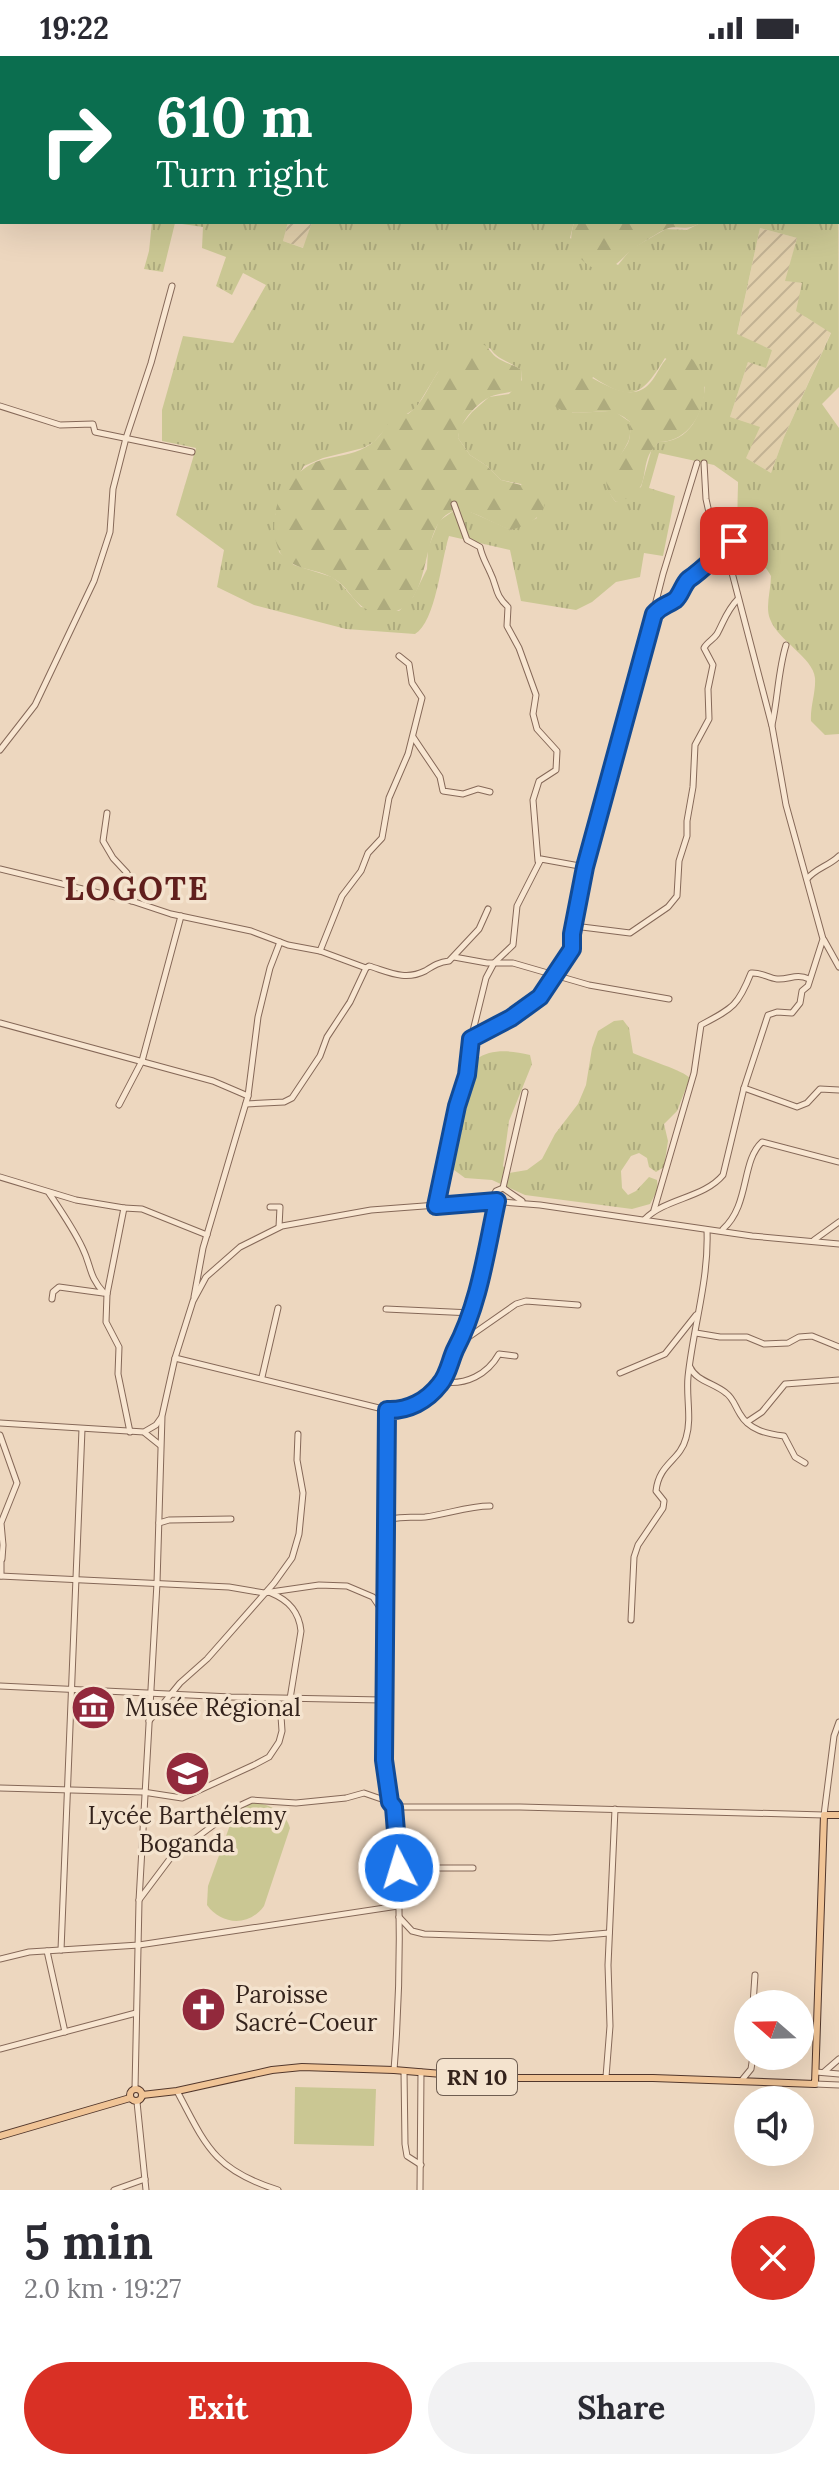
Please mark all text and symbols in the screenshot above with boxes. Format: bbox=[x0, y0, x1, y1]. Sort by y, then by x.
text: 19:22 bbox=[40, 9, 109, 47]
text: 610 m bbox=[156, 81, 313, 152]
icon: right bbox=[24, 88, 128, 192]
text: Turn right bbox=[156, 151, 329, 197]
pin bbox=[700, 507, 768, 575]
icon: arrive bbox=[712, 519, 756, 563]
district label: LOGOTE bbox=[64, 868, 210, 909]
museum icon: Musée Régional bbox=[70, 1684, 118, 1732]
place label: Musée Régional bbox=[125, 1692, 301, 1723]
school or university icon: Lycée Barthélemy Boganda bbox=[163, 1750, 211, 1798]
place label: Lycée Barthélemy Boganda bbox=[88, 1800, 287, 1859]
position arrow bbox=[357, 1826, 441, 1910]
place label: Paroisse Sacré-Coeur bbox=[235, 1979, 378, 2038]
church icon: Paroisse Sacré-Coeur bbox=[180, 1985, 228, 2033]
north arrow bbox=[734, 1990, 814, 2070]
map controls bbox=[734, 1990, 814, 2166]
road number: RN 10 bbox=[437, 2059, 517, 2095]
button: sound bbox=[734, 2086, 814, 2166]
text: 5 min bbox=[24, 2211, 153, 2272]
button: close bbox=[731, 2216, 815, 2300]
text: 2.0 km · 19:27 bbox=[24, 2272, 181, 2305]
button: Exit bbox=[24, 2362, 412, 2454]
button: Share bbox=[428, 2362, 815, 2454]

